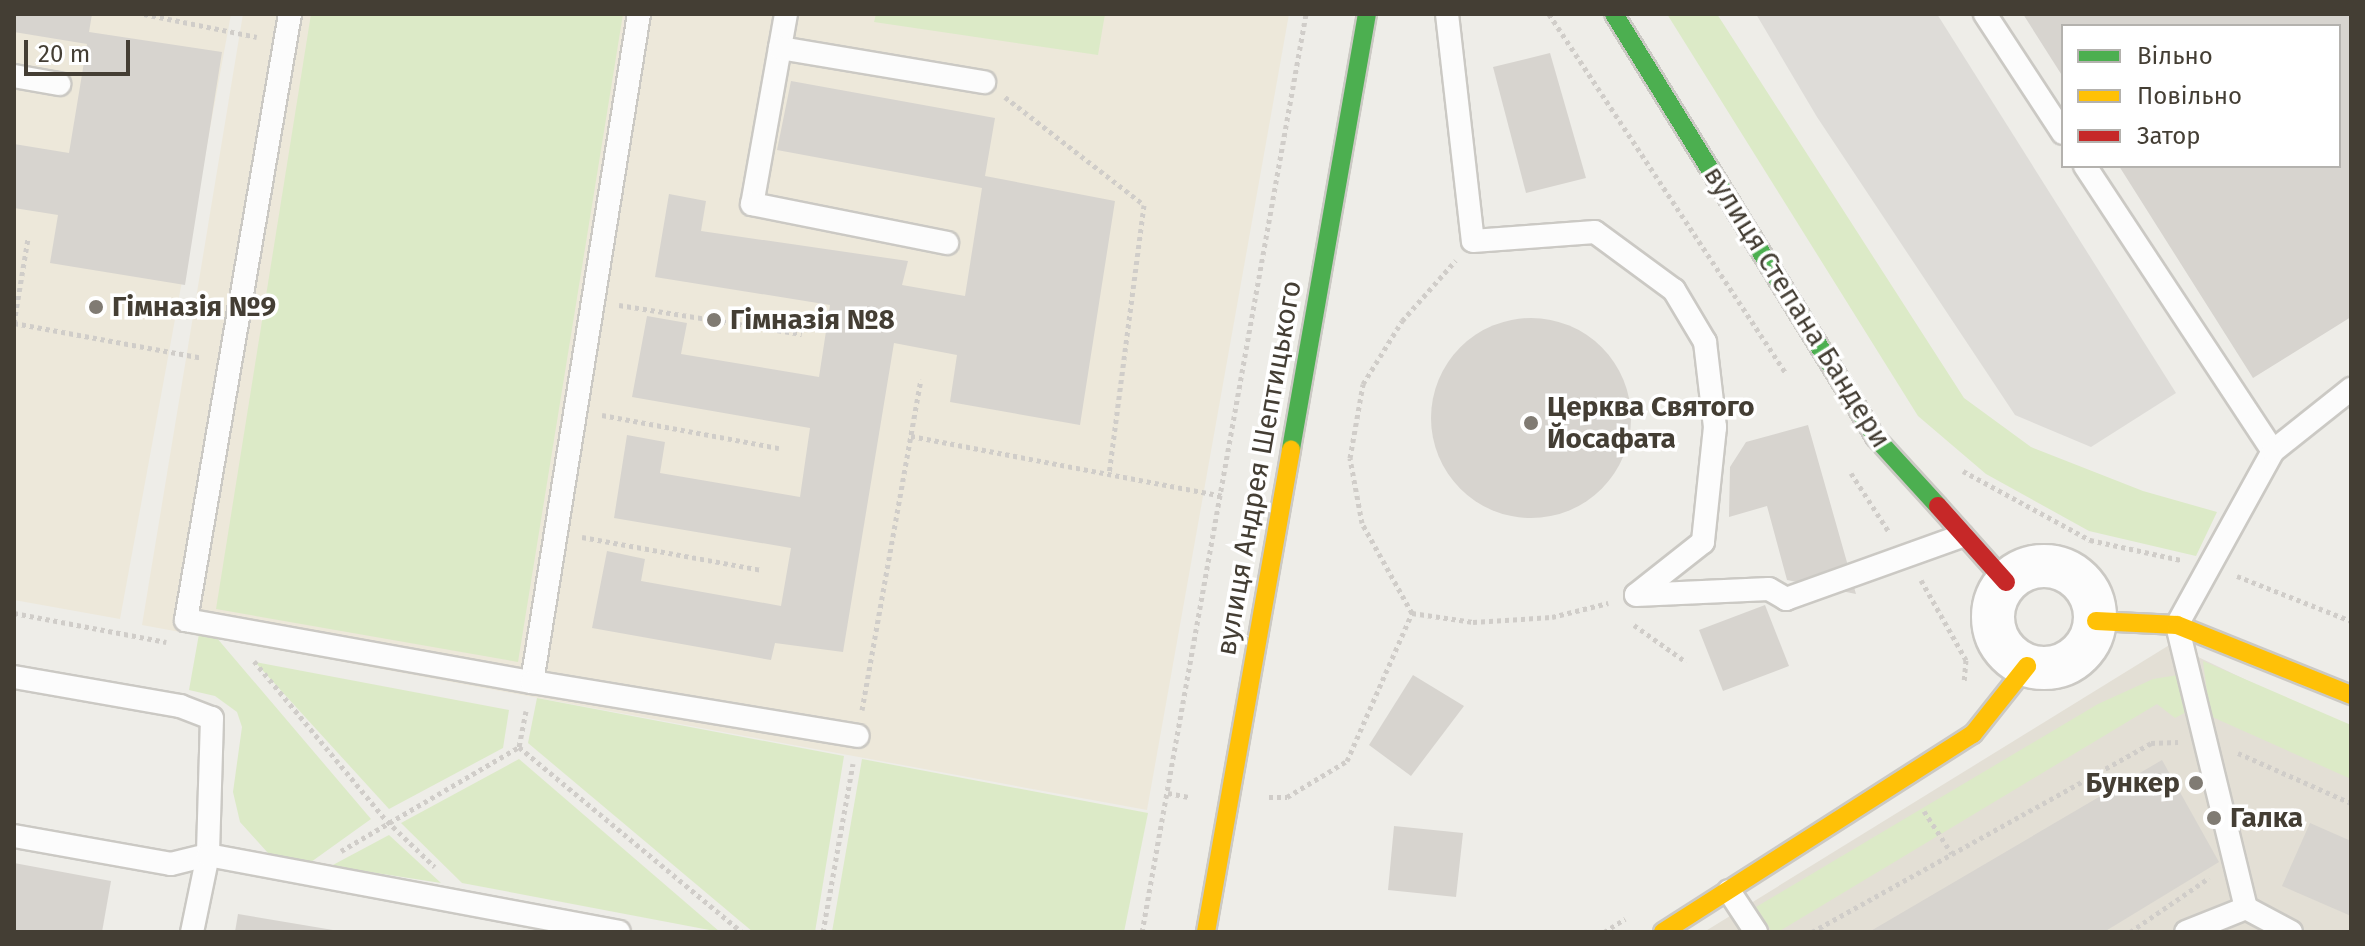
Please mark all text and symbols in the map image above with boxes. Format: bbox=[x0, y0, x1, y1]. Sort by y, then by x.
scale bar bbox=[28, 24, 134, 74]
legend bbox=[2061, 24, 2341, 168]
text: 20 m bbox=[38, 40, 90, 68]
text: Вільно bbox=[2137, 42, 2213, 70]
text: Повільно bbox=[2137, 82, 2242, 110]
text: Затор bbox=[2137, 122, 2201, 150]
street label: вулиця Степана Бандери bbox=[1696, 160, 1898, 454]
street label: вулиця Андрея Шептицького bbox=[1209, 278, 1309, 658]
place label: Гімназія №9 bbox=[112, 290, 276, 324]
marker: Гімназія №9 bbox=[87, 298, 105, 316]
place label: Гімназія №8 bbox=[730, 303, 895, 337]
marker: Гімназія №8 bbox=[705, 311, 723, 329]
place label: Церква Святого Йосафата bbox=[1547, 390, 1755, 456]
marker: Церква Святого Йосафата bbox=[1522, 414, 1540, 432]
place label: Бункер bbox=[2085, 766, 2180, 800]
marker: Бункер bbox=[2187, 774, 2205, 792]
place label: Галка bbox=[2230, 801, 2303, 835]
marker: Галка bbox=[2205, 809, 2223, 827]

